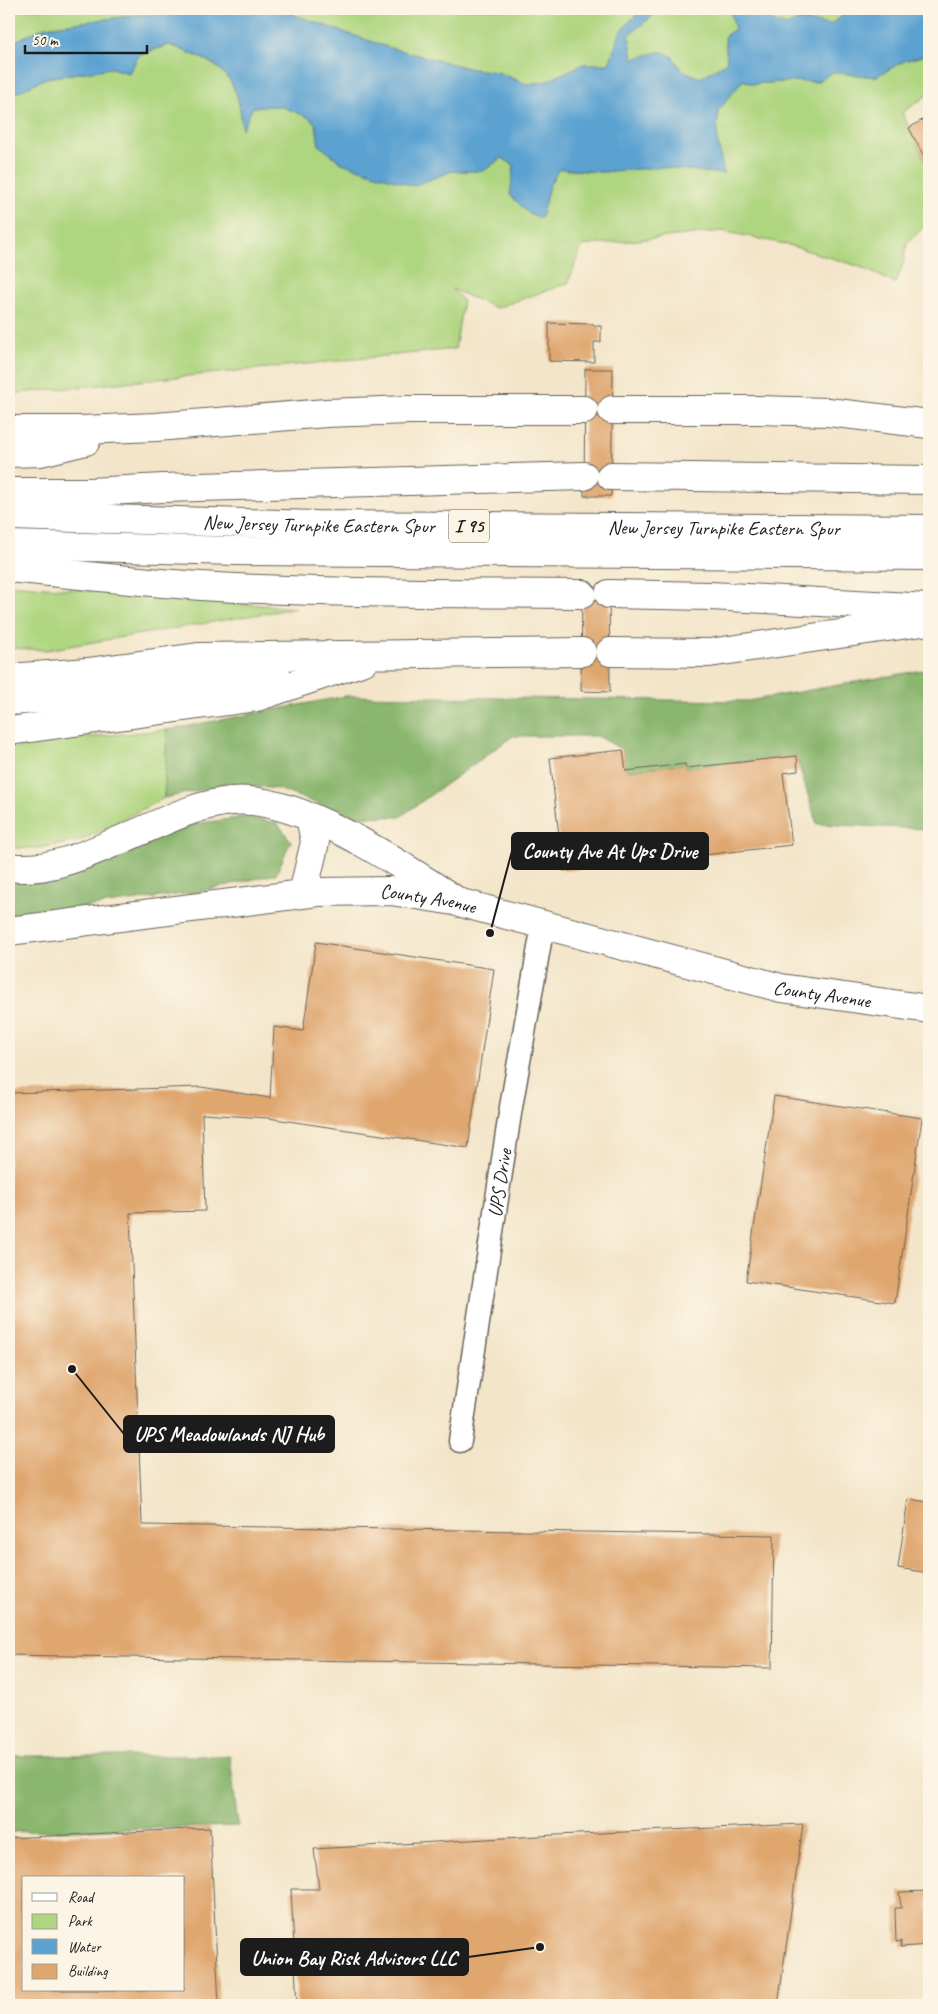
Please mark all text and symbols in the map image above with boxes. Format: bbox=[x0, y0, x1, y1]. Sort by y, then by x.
scale bar bbox=[25, 22, 148, 54]
text: 50 m bbox=[32, 31, 59, 50]
street label: New Jersey Turnpike Eastern Spur bbox=[203, 509, 437, 538]
road number: I 95 bbox=[449, 510, 489, 542]
street label: New Jersey Turnpike Eastern Spur bbox=[608, 514, 842, 541]
callout: County Ave At Ups Drive bbox=[512, 833, 708, 869]
text: County Ave At Ups Drive bbox=[522, 838, 700, 864]
street label: County Avenue bbox=[380, 878, 480, 919]
street label: County Avenue bbox=[771, 974, 873, 1013]
street label: UPS Drive bbox=[482, 1146, 517, 1219]
callout: UPS Meadowlands NJ Hub bbox=[124, 1416, 334, 1452]
text: UPS Meadowlands NJ Hub bbox=[134, 1421, 326, 1447]
legend bbox=[22, 1876, 185, 1992]
text: Road bbox=[68, 1888, 95, 1907]
text: Park bbox=[68, 1912, 93, 1931]
text: Water bbox=[68, 1938, 102, 1957]
callout: Union Bay Risk Advisors LLC bbox=[241, 1939, 468, 1975]
text: Union Bay Risk Advisors LLC bbox=[251, 1945, 460, 1971]
text: Building bbox=[68, 1962, 108, 1981]

